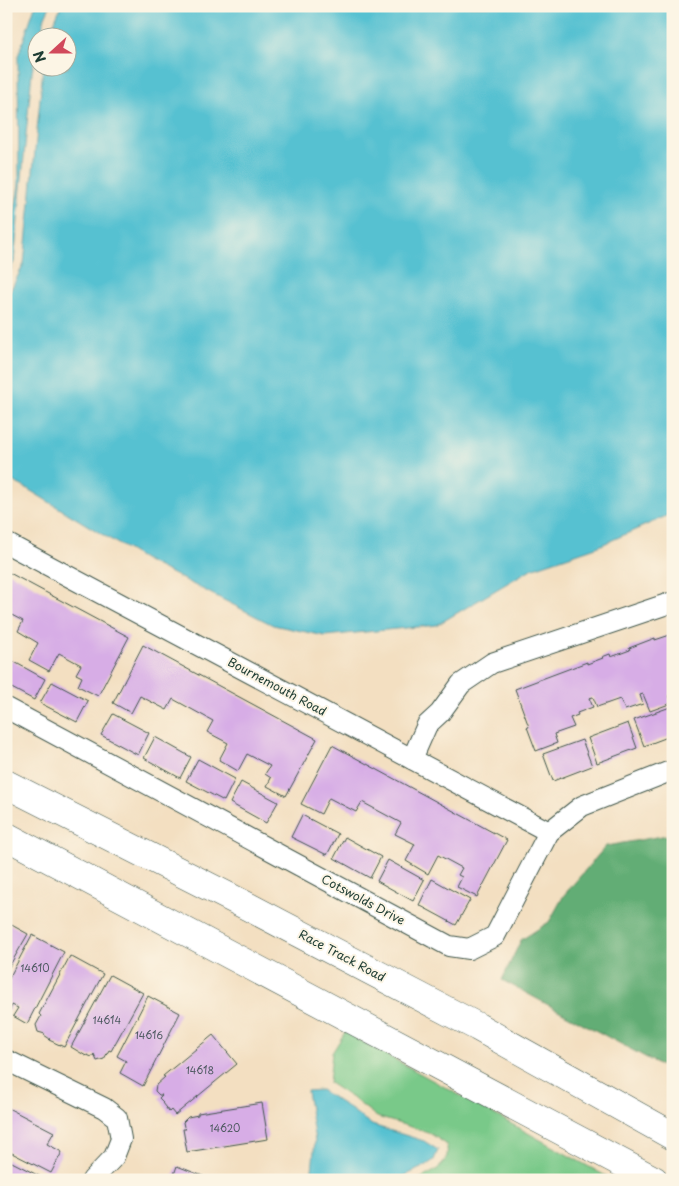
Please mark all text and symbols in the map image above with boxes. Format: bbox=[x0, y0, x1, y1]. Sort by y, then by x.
north arrow bbox=[28, 28, 78, 78]
text: N bbox=[28, 48, 51, 66]
street label: Bournemouth Road bbox=[225, 652, 330, 720]
street label: Cotswolds Drive bbox=[318, 869, 408, 929]
street label: Race Track Road bbox=[296, 925, 389, 986]
house number: 14610 bbox=[20, 960, 50, 975]
house number: 14614 bbox=[93, 1012, 122, 1027]
house number: 14616 bbox=[135, 1027, 163, 1042]
house number: 14618 bbox=[186, 1062, 214, 1077]
house number: 14620 bbox=[210, 1120, 240, 1135]

